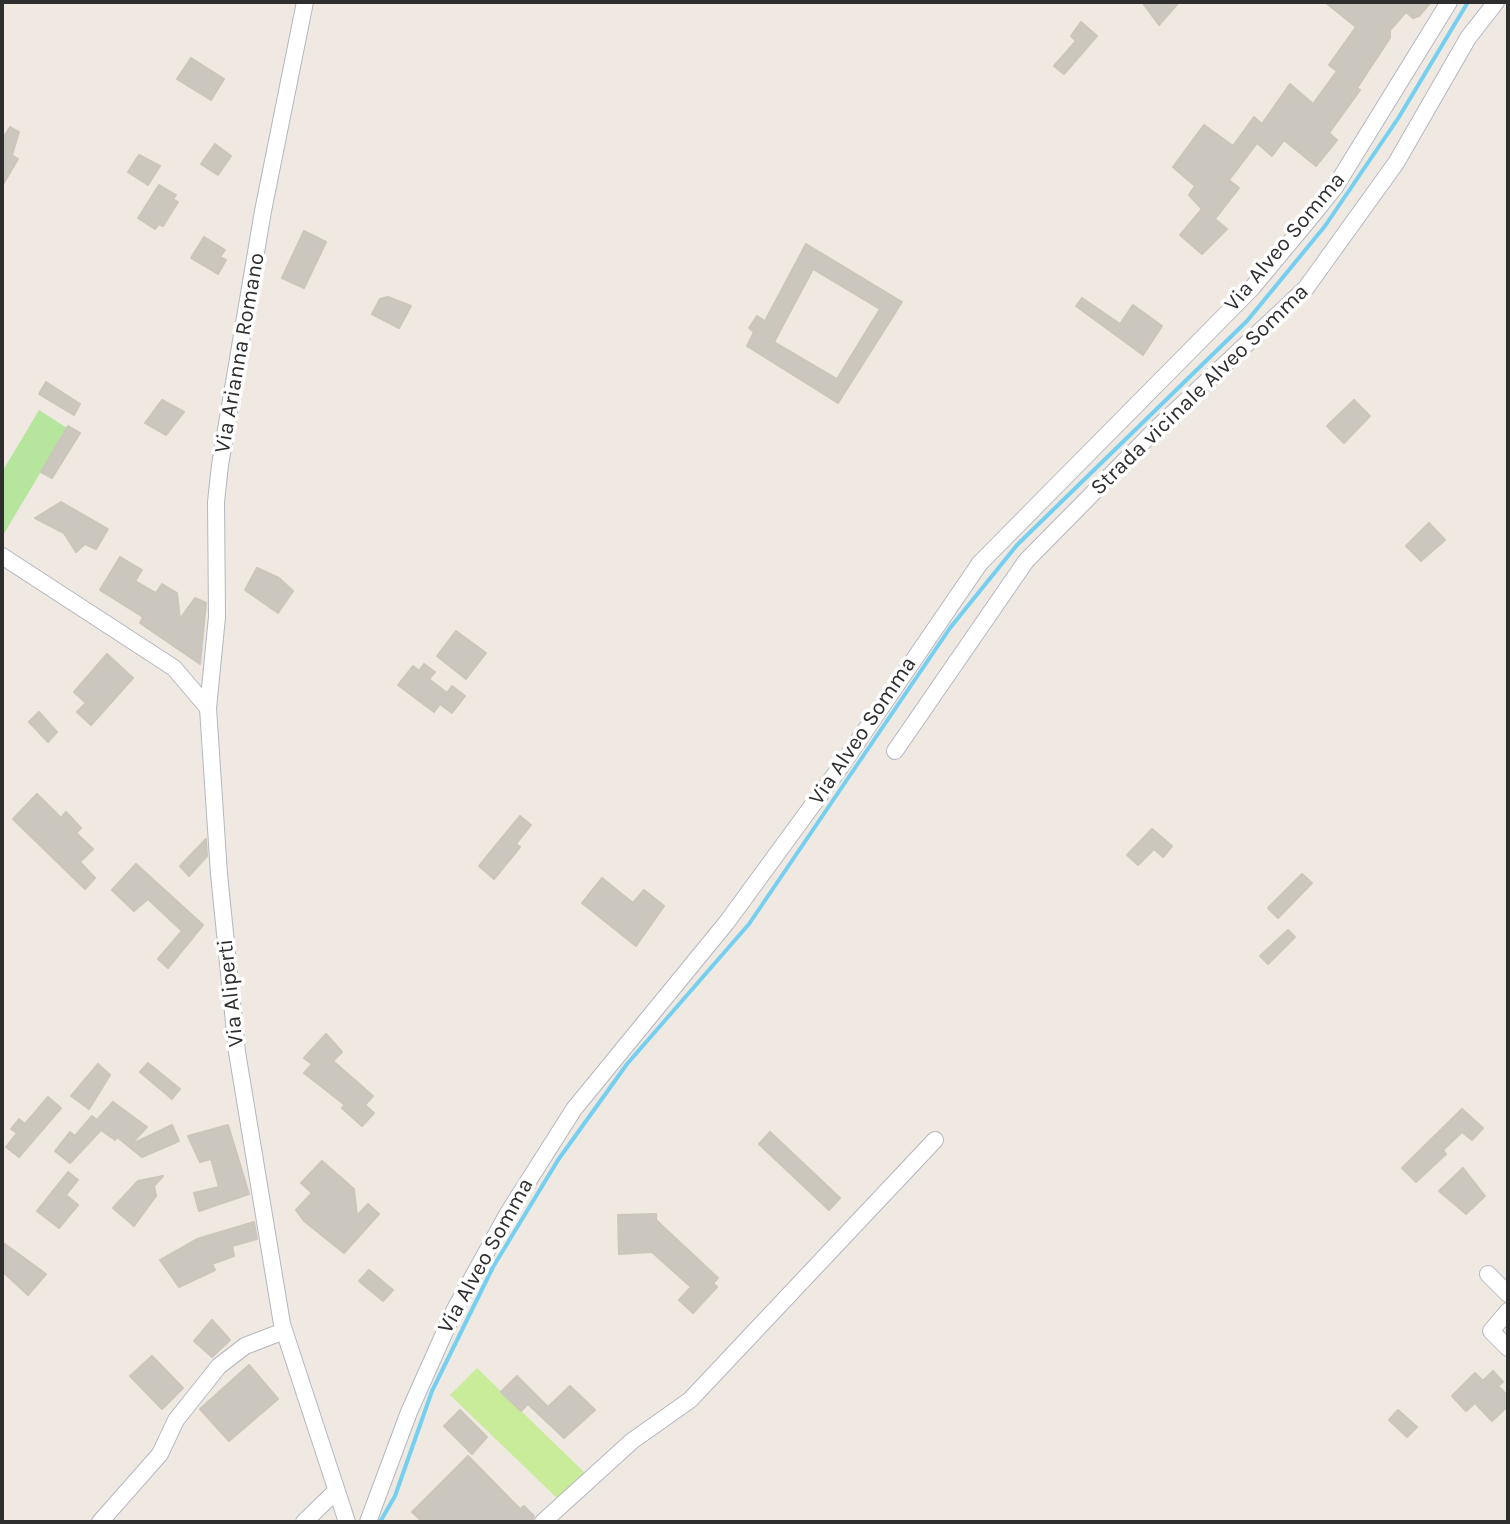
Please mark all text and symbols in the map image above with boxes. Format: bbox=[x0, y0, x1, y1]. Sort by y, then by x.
street label: Via Alveo Somma bbox=[1219, 167, 1351, 317]
street label: Via Arianna Romano bbox=[209, 251, 271, 455]
street label: Strada vicinale Alveo Somma bbox=[1086, 279, 1314, 501]
street label: Via Alveo Somma bbox=[804, 652, 922, 810]
street label: Via Aliperti bbox=[212, 938, 250, 1048]
street label: Via Alveo Somma bbox=[432, 1174, 540, 1338]

